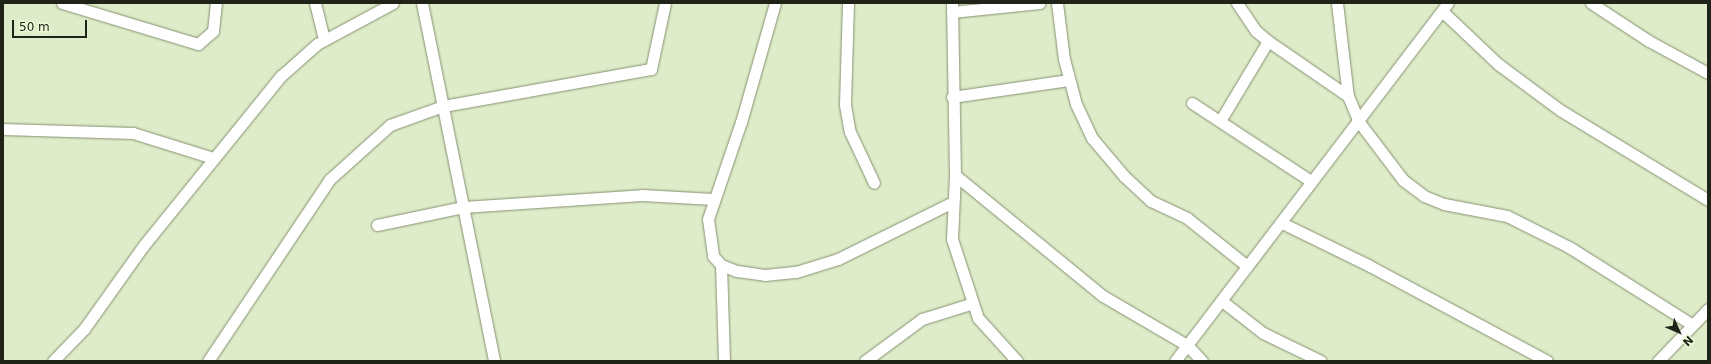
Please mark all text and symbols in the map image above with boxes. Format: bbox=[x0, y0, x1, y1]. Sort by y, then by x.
scale bar bbox=[14, 12, 89, 38]
text: 50 m bbox=[19, 20, 50, 34]
north arrow bbox=[1659, 312, 1699, 352]
text: N bbox=[1680, 333, 1696, 349]

